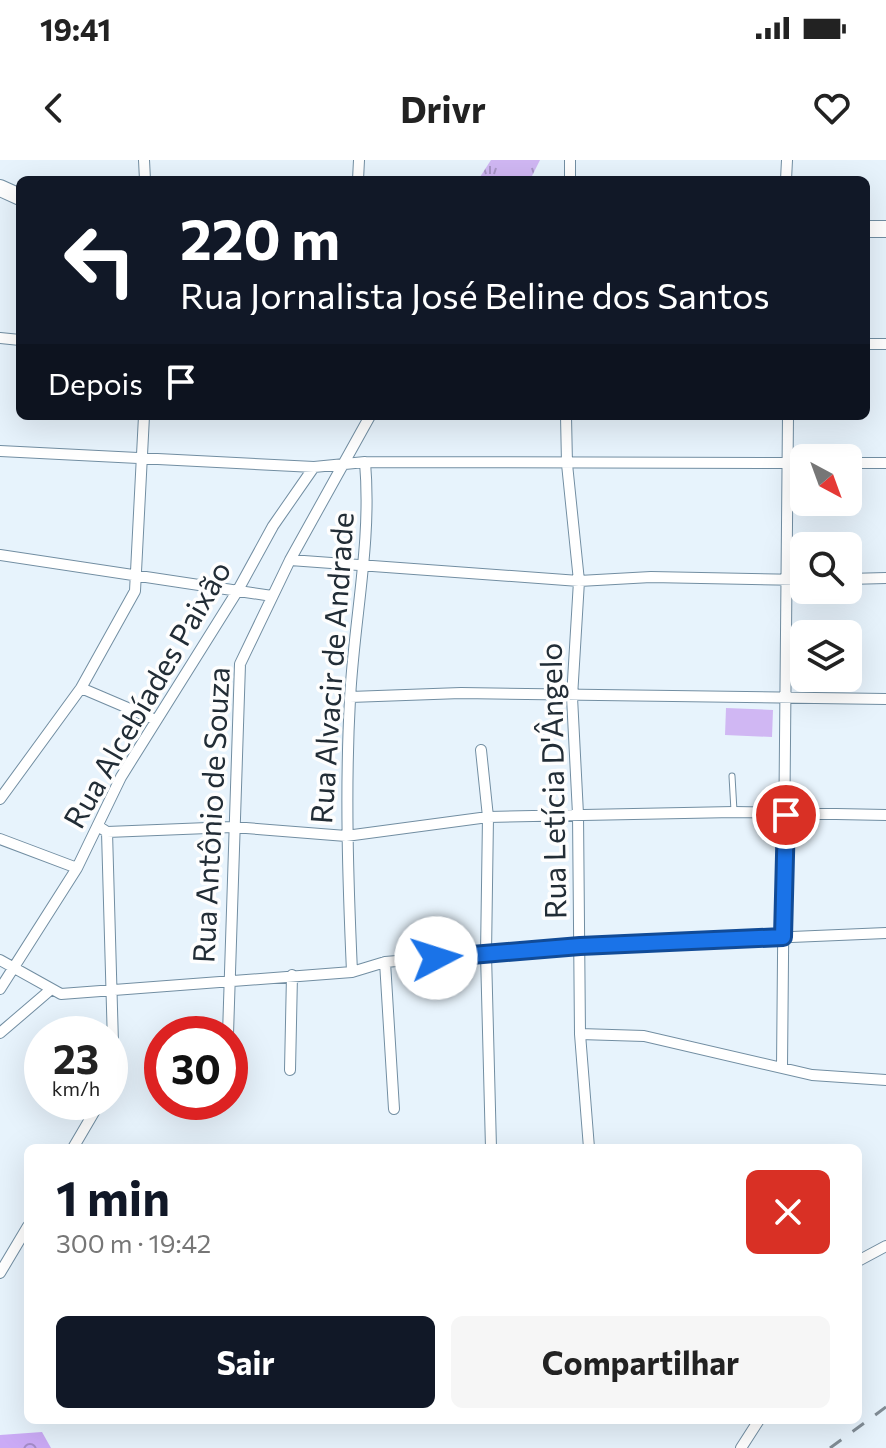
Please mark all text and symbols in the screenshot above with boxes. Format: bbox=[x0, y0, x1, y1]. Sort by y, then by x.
text: 19:41 bbox=[40, 10, 111, 47]
icon: back bbox=[32, 86, 76, 130]
text: Drivr bbox=[400, 86, 486, 130]
icon: heart bbox=[810, 86, 854, 130]
text: 220 m bbox=[180, 203, 340, 272]
icon: left bbox=[48, 208, 152, 312]
text: Rua Jornalista José Beline dos Santos bbox=[180, 272, 770, 316]
icon: arrive bbox=[159, 360, 203, 404]
text: Depois bbox=[48, 364, 143, 401]
north arrow bbox=[790, 444, 862, 516]
map controls bbox=[790, 444, 862, 692]
street label: Rua Alvacir de Andrade bbox=[301, 511, 360, 825]
button: search bbox=[790, 532, 862, 604]
street label: Rua Alcebíades Paixão bbox=[54, 554, 237, 834]
button: layers bbox=[790, 620, 862, 692]
street label: Rua Letícia D'Ângelo bbox=[531, 642, 572, 920]
street label: Rua Antônio de Souza bbox=[183, 666, 236, 964]
pin bbox=[752, 781, 820, 849]
icon: arrive bbox=[764, 793, 808, 837]
position arrow bbox=[394, 916, 478, 1000]
speed limit sign: 30 bbox=[144, 1016, 248, 1120]
text: 23 bbox=[53, 1033, 99, 1082]
text: km/h bbox=[52, 1076, 100, 1100]
text: 1 min bbox=[56, 1167, 170, 1226]
button: close bbox=[746, 1170, 830, 1254]
text: 300 m · 19:42 bbox=[56, 1227, 211, 1258]
button: Sair bbox=[56, 1316, 435, 1408]
button: Compartilhar bbox=[451, 1316, 830, 1408]

